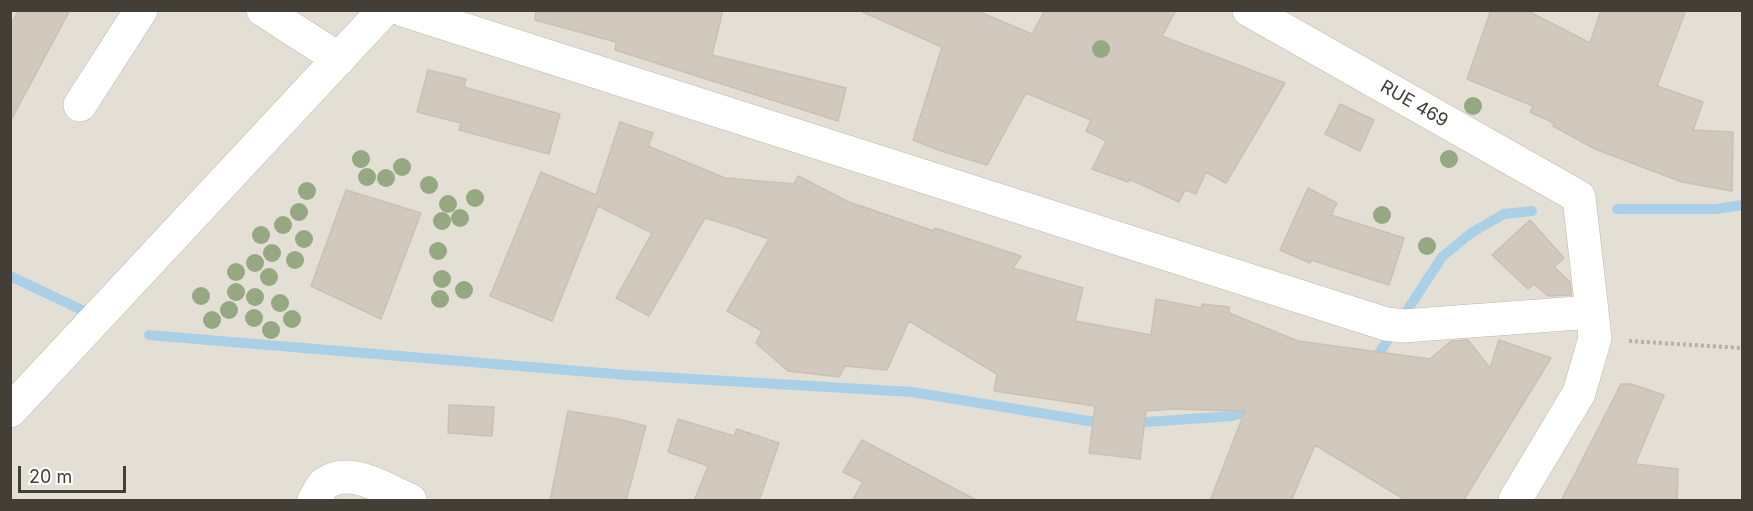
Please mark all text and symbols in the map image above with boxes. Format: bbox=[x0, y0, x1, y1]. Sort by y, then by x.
street label: RUE 469 bbox=[1376, 76, 1452, 132]
scale bar bbox=[21, 454, 129, 492]
text: 20 m bbox=[29, 466, 72, 487]

